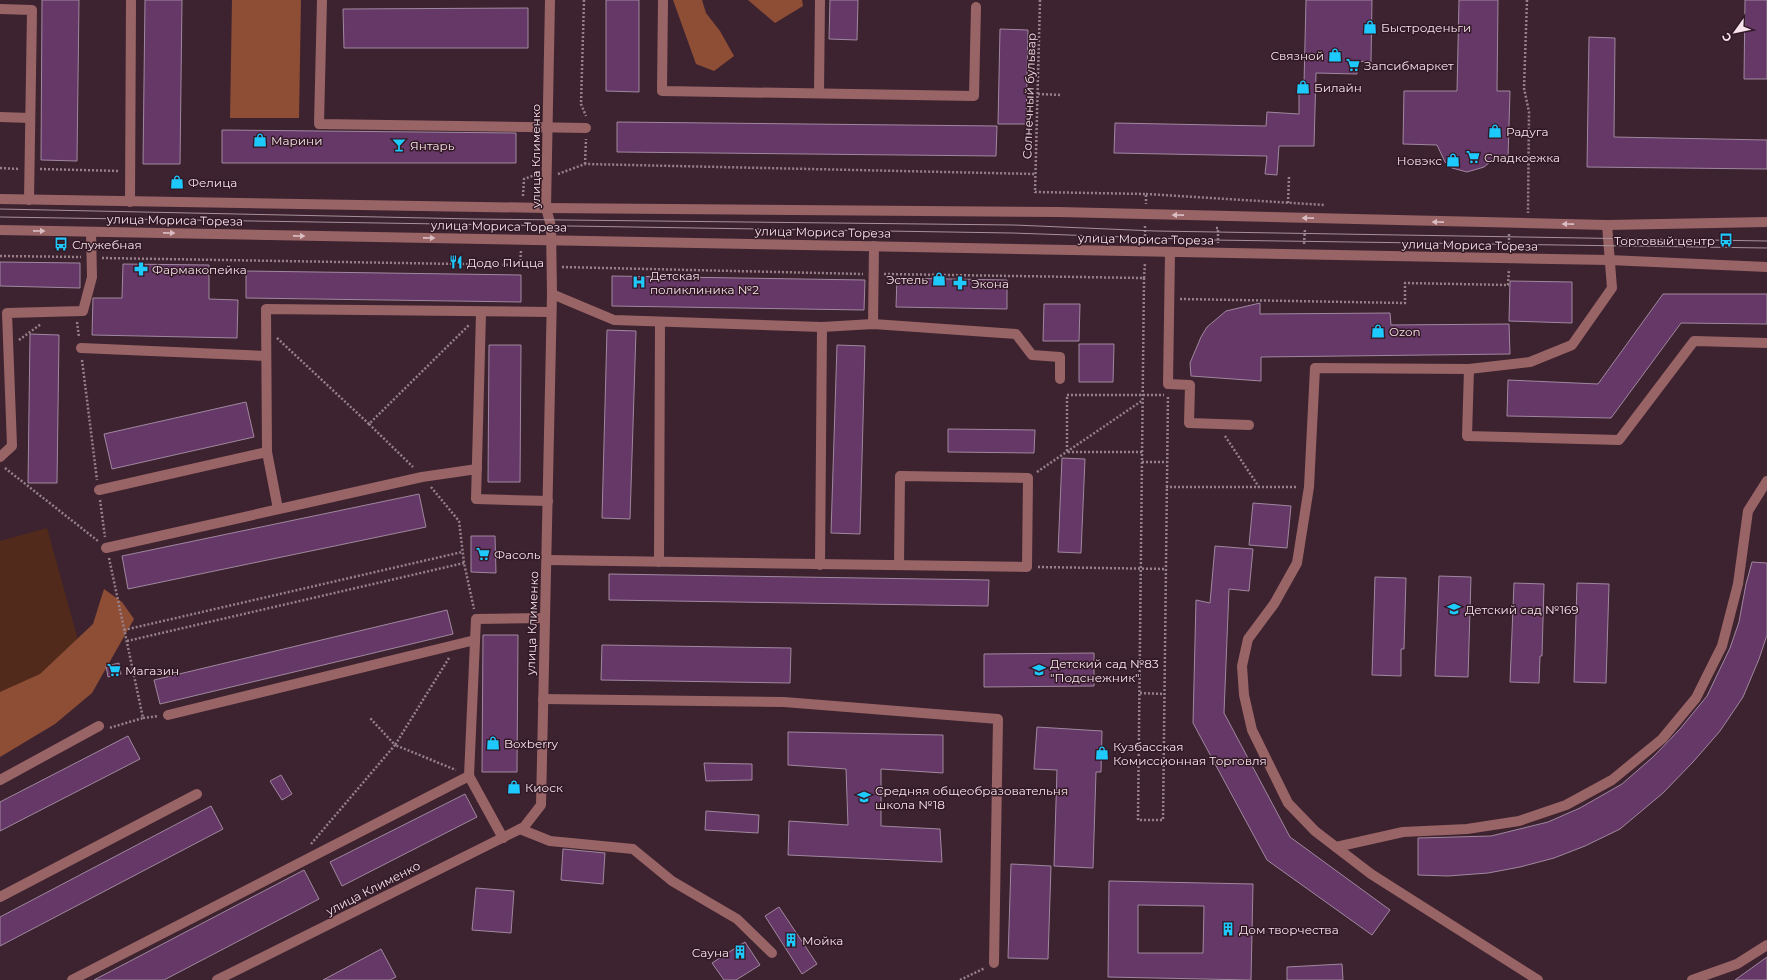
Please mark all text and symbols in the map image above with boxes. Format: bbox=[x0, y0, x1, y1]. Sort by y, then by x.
north arrow bbox=[1715, 12, 1755, 52]
shop icon: Быстроденьги bbox=[1362, 19, 1378, 35]
place label: Быстроденьги bbox=[1381, 20, 1471, 35]
text: С bbox=[1719, 30, 1735, 45]
street label: Солнечный бульвар bbox=[1019, 33, 1039, 159]
shop icon: Связной bbox=[1327, 47, 1343, 63]
place label: Связной bbox=[1270, 48, 1324, 63]
supermarket icon: Запсибмаркет bbox=[1345, 57, 1361, 73]
place label: Запсибмаркет bbox=[1364, 58, 1454, 73]
shop icon: Билайн bbox=[1295, 79, 1311, 95]
place label: Билайн bbox=[1314, 80, 1362, 95]
street label: улица Клименко bbox=[528, 104, 543, 209]
shop icon: Радуга bbox=[1487, 123, 1503, 139]
place label: Радуга bbox=[1506, 124, 1549, 139]
shop icon: Марини bbox=[252, 132, 268, 148]
place label: Марини bbox=[271, 133, 322, 148]
bar icon: Янтарь bbox=[391, 137, 407, 153]
place label: Янтарь bbox=[410, 138, 455, 153]
supermarket icon: Сладкоежка bbox=[1465, 149, 1481, 165]
place label: Сладкоежка bbox=[1484, 150, 1560, 165]
shop icon: Новэкс bbox=[1445, 152, 1461, 168]
place label: Новэкс bbox=[1397, 153, 1442, 168]
shop icon: Фелица bbox=[169, 174, 185, 190]
place label: Фелица bbox=[188, 175, 237, 190]
street label: улица Мориса Тореза bbox=[106, 211, 243, 229]
one-way arrow bbox=[1171, 212, 1184, 218]
one-way arrow bbox=[1301, 215, 1314, 221]
street label: улица Мориса Тореза bbox=[430, 217, 567, 235]
one-way arrow bbox=[1432, 218, 1444, 225]
one-way arrow bbox=[1561, 221, 1574, 227]
street label: улица Мориса Тореза bbox=[754, 223, 891, 241]
one-way arrow bbox=[33, 228, 46, 234]
one-way arrow bbox=[163, 230, 175, 237]
street label: улица Мориса Тореза bbox=[1077, 230, 1214, 248]
one-way arrow bbox=[293, 232, 305, 239]
bus stop icon: Торговый центр bbox=[1718, 232, 1734, 248]
place label: Торговый центр bbox=[1614, 233, 1715, 248]
one-way arrow bbox=[423, 235, 436, 241]
bus stop icon: Служебная bbox=[53, 236, 69, 252]
street label: улица Мориса Тореза bbox=[1401, 236, 1538, 254]
place label: Служебная bbox=[72, 237, 142, 252]
restaurant icon: Додо Пицца bbox=[448, 254, 464, 270]
place label: Додо Пицца bbox=[467, 255, 544, 270]
pharmacy icon: Фармакопейка bbox=[133, 261, 149, 277]
place label: Фармакопейка bbox=[152, 262, 247, 277]
place label: Детская поликлиника №2 bbox=[650, 268, 759, 297]
shop icon: Эстель bbox=[931, 271, 947, 287]
place label: Эстель bbox=[886, 272, 928, 287]
hospital icon: Детская поликлиника №2 bbox=[631, 274, 647, 290]
pharmacy icon: Экона bbox=[952, 275, 968, 291]
place label: Экона bbox=[971, 276, 1009, 291]
shop icon: Ozon bbox=[1370, 323, 1386, 339]
place label: Ozon bbox=[1389, 324, 1421, 339]
supermarket icon: Фасоль bbox=[475, 546, 491, 562]
place label: Фасоль bbox=[494, 547, 541, 562]
street label: улица Клименко bbox=[523, 570, 541, 676]
school or university icon: Детский сад №169 bbox=[1446, 601, 1462, 617]
place label: Детский сад №169 bbox=[1465, 602, 1579, 617]
place label: Детский сад №83 "Подснежник" bbox=[1050, 656, 1159, 685]
supermarket icon: Магазин bbox=[106, 662, 122, 678]
school or university icon: Детский сад №83 "Подснежник" bbox=[1031, 662, 1047, 678]
place label: Магазин bbox=[125, 663, 179, 678]
shop icon: Boxberry bbox=[485, 735, 501, 751]
place label: Boxberry bbox=[504, 736, 559, 751]
place label: Кузбасская Комиссионная Торговля bbox=[1113, 739, 1267, 768]
shop icon: Кузбасская Комиссионная Торговля bbox=[1094, 745, 1110, 761]
shop icon: Киоск bbox=[506, 779, 522, 795]
place label: Киоск bbox=[525, 780, 563, 795]
place label: Средняя общеобразовательня школа №18 bbox=[875, 783, 1068, 812]
school or university icon: Средняя общеобразовательня школа №18 bbox=[856, 789, 872, 805]
street label: улица Клименко bbox=[322, 858, 423, 919]
building icon: Дом творчества bbox=[1220, 921, 1236, 937]
place label: Дом творчества bbox=[1239, 922, 1339, 937]
building icon: Мойка bbox=[783, 932, 799, 948]
place label: Мойка bbox=[802, 933, 843, 948]
building icon: Сауна bbox=[732, 944, 748, 960]
place label: Сауна bbox=[692, 945, 729, 960]

